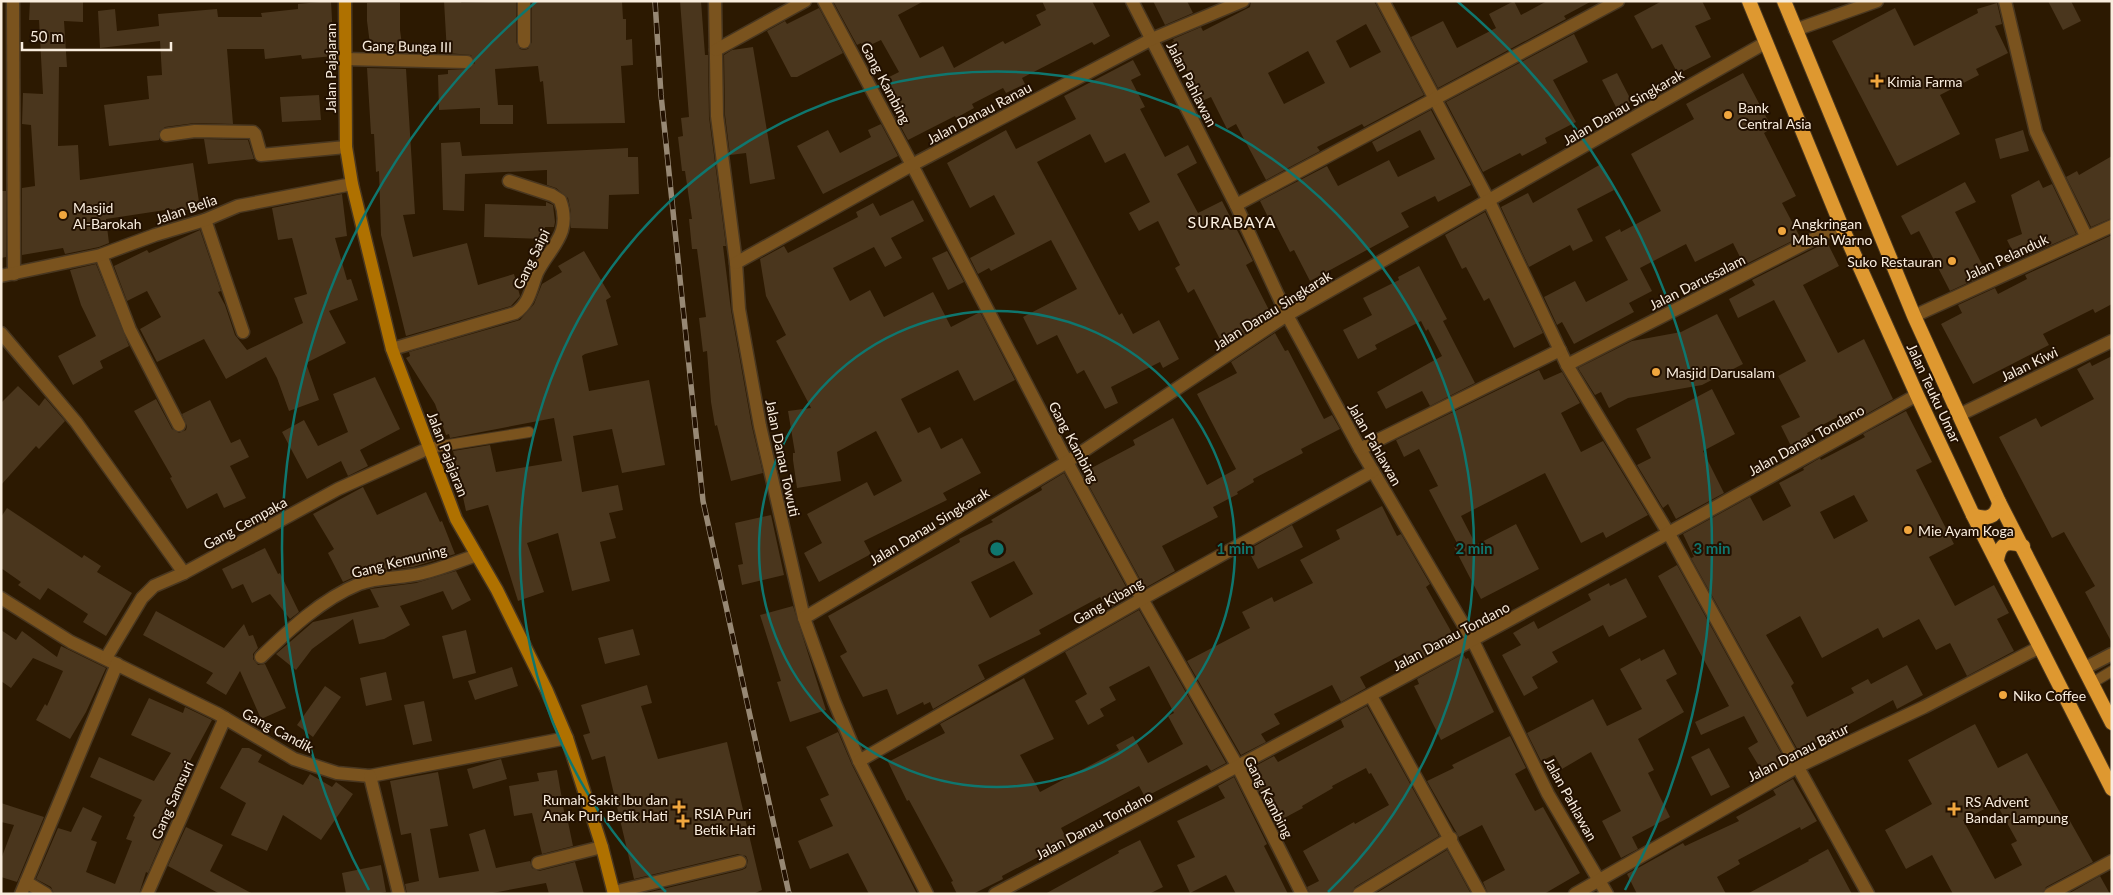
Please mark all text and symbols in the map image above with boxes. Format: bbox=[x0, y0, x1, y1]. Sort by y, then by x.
scale bar bbox=[22, 20, 171, 52]
street label: Jalan Pajajaran bbox=[322, 23, 339, 113]
text: 50 m bbox=[30, 27, 64, 45]
street label: Gang Bunga III bbox=[362, 37, 452, 55]
street label: Gang Kambing bbox=[857, 39, 915, 127]
street label: Jalan Pahlawan bbox=[1163, 39, 1221, 129]
street label: Jalan Danau Singkarak bbox=[1559, 65, 1687, 149]
place label: Kimia Farma bbox=[1887, 73, 1963, 90]
marker: Kimia Farma bbox=[1871, 75, 1883, 87]
street label: Jalan Danau Ranau bbox=[924, 78, 1034, 148]
place label: Bank Central Asia bbox=[1738, 99, 1812, 132]
marker: Bank Central Asia bbox=[1722, 109, 1734, 121]
street label: Jalan Belia bbox=[153, 190, 219, 227]
place label: Masjid Al-Barokah bbox=[73, 199, 141, 232]
marker: Masjid Al-Barokah bbox=[57, 209, 69, 221]
district label: SURABAYA bbox=[1188, 212, 1276, 231]
place label: Angkringan Mbah Warno bbox=[1792, 215, 1872, 248]
marker: Angkringan Mbah Warno bbox=[1776, 225, 1788, 237]
street label: Gang Saipi bbox=[509, 226, 553, 292]
street label: Jalan Pelanduk bbox=[1961, 230, 2051, 284]
street label: Jalan Darussalam bbox=[1646, 250, 1748, 314]
place label: Suko Restauran bbox=[1847, 253, 1942, 270]
marker: Suko Restauran bbox=[1946, 255, 1958, 267]
street label: Jalan Danau Singkarak bbox=[1209, 266, 1335, 353]
street label: Jalan Teuku Umar bbox=[1904, 341, 1964, 445]
street label: Jalan Kiwi bbox=[1998, 343, 2060, 385]
place label: Masjid Darusalam bbox=[1666, 364, 1775, 381]
marker: Masjid Darusalam bbox=[1650, 366, 1662, 378]
street label: Jalan Danau Towuti bbox=[762, 398, 804, 518]
street label: Gang Kambing bbox=[1045, 398, 1103, 486]
street label: Jalan Pahlawan bbox=[1344, 399, 1406, 489]
street label: Jalan Danau Tondano bbox=[1745, 401, 1867, 479]
street label: Jalan Pajajaran bbox=[424, 409, 472, 499]
street label: Jalan Danau Singkarak bbox=[866, 483, 993, 569]
street label: Gang Cempaka bbox=[200, 493, 290, 553]
place label: Mie Ayam Koga bbox=[1918, 522, 2014, 539]
marker: Mie Ayam Koga bbox=[1902, 524, 1914, 536]
text: 1 min bbox=[1216, 539, 1254, 557]
text: 2 min bbox=[1455, 539, 1493, 557]
text: 3 min bbox=[1693, 539, 1731, 557]
centre of rings bbox=[988, 540, 1006, 558]
street label: Gang Kemuning bbox=[350, 541, 448, 581]
street label: Gang Kibang bbox=[1070, 574, 1146, 628]
street label: Jalan Danau Tondano bbox=[1389, 598, 1513, 674]
place label: Niko Coffee bbox=[2013, 687, 2086, 704]
marker: Niko Coffee bbox=[1997, 689, 2009, 701]
street label: Gang Candik bbox=[239, 704, 317, 756]
street label: Jalan Danau Batur bbox=[1744, 719, 1852, 785]
street label: Gang Kambing bbox=[1241, 753, 1297, 841]
street label: Jalan Pahlawan bbox=[1541, 754, 1601, 844]
street label: Gang Samsuri bbox=[147, 758, 197, 842]
street label: Jalan Danau Tondano bbox=[1032, 787, 1156, 863]
place label: Rumah Sakit Ibu dan Anak Puri Betik Hati bbox=[543, 791, 668, 824]
place label: RS Advent Bandar Lampung bbox=[1965, 793, 2068, 826]
marker: Rumah Sakit Ibu dan Anak Puri Betik Hati bbox=[672, 800, 686, 814]
marker: RS Advent Bandar Lampung bbox=[1947, 802, 1961, 816]
place label: RSIA Puri Betik Hati bbox=[694, 805, 756, 838]
marker: RSIA Puri Betik Hati bbox=[676, 814, 690, 828]

